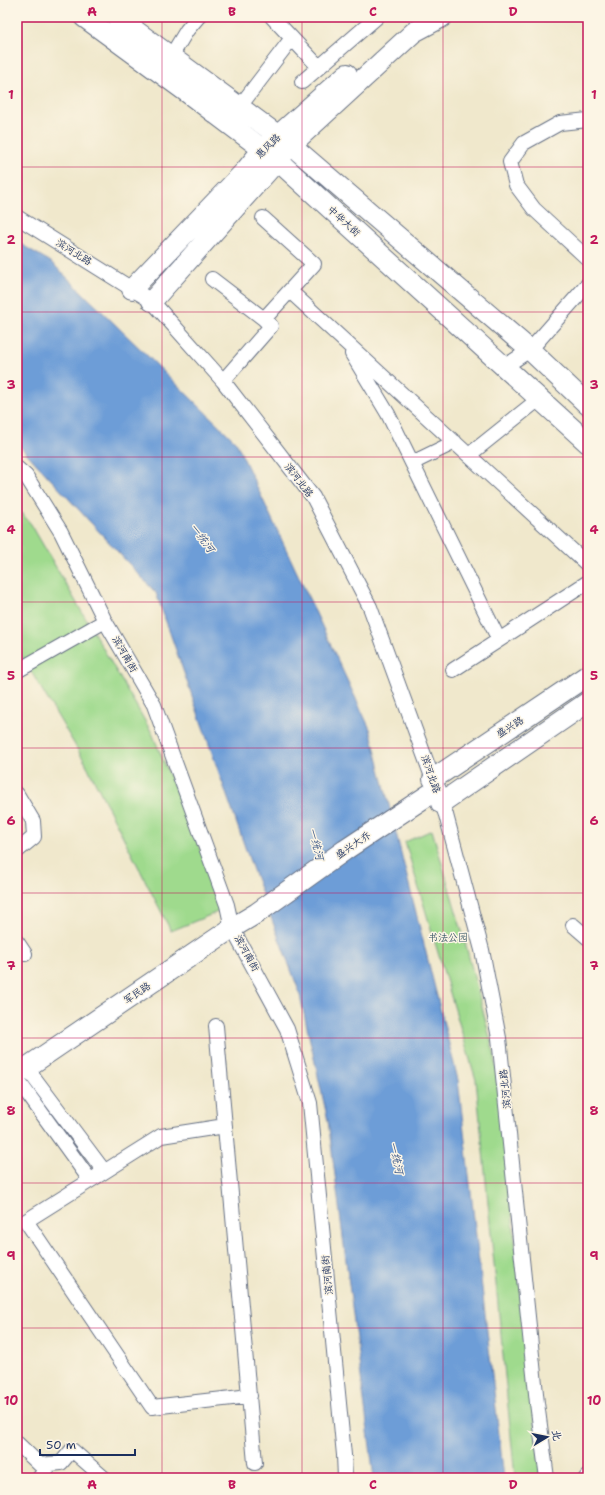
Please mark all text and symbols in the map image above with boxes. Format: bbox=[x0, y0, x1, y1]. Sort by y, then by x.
text: A bbox=[87, 3, 97, 20]
text: B bbox=[228, 3, 236, 20]
text: C bbox=[369, 3, 377, 20]
text: D bbox=[508, 3, 518, 20]
text: 1 bbox=[8, 86, 14, 103]
text: 1 bbox=[591, 86, 597, 103]
street label: 惠风路 bbox=[253, 131, 283, 161]
street label: 中华大街 bbox=[325, 203, 363, 239]
text: 2 bbox=[6, 231, 16, 248]
text: 2 bbox=[589, 231, 599, 248]
street label: 滨河北路 bbox=[54, 236, 94, 268]
text: 3 bbox=[6, 376, 16, 393]
text: 3 bbox=[589, 376, 599, 393]
street label: 滨河北路 bbox=[282, 460, 316, 500]
water label: 一统河 bbox=[186, 520, 219, 557]
text: 4 bbox=[6, 521, 16, 538]
text: 4 bbox=[589, 521, 599, 538]
street label: 滨河南街 bbox=[109, 633, 141, 675]
text: 5 bbox=[7, 667, 15, 684]
text: 5 bbox=[590, 667, 598, 684]
street label: 盛兴路 bbox=[494, 713, 526, 741]
street label: 滨河北路 bbox=[418, 753, 444, 795]
text: 6 bbox=[6, 812, 16, 829]
text: 6 bbox=[589, 812, 599, 829]
water label: 一统河 bbox=[305, 826, 328, 864]
street label: 盛兴大乔 bbox=[333, 828, 373, 862]
park label: 书法公园 bbox=[428, 931, 468, 944]
street label: 滨河南街 bbox=[232, 932, 262, 974]
text: 7 bbox=[6, 957, 16, 974]
text: 7 bbox=[589, 957, 599, 974]
street label: 军民路 bbox=[121, 979, 153, 1007]
street label: 滨河北路 bbox=[496, 1068, 514, 1110]
text: 8 bbox=[6, 1102, 16, 1119]
text: 8 bbox=[589, 1102, 599, 1119]
water label: 一统河 bbox=[385, 1140, 407, 1178]
text: 9 bbox=[6, 1247, 16, 1264]
text: 9 bbox=[589, 1247, 599, 1264]
street label: 滨河南街 bbox=[318, 1254, 336, 1296]
text: 10 bbox=[4, 1392, 18, 1409]
text: 10 bbox=[587, 1392, 601, 1409]
north arrow bbox=[527, 1417, 567, 1457]
text: 北 bbox=[548, 1429, 565, 1442]
scale bar bbox=[40, 1431, 135, 1457]
text: 50 m bbox=[46, 1437, 76, 1453]
text: A bbox=[87, 1476, 97, 1493]
text: B bbox=[228, 1476, 236, 1493]
text: C bbox=[369, 1476, 377, 1493]
text: D bbox=[508, 1476, 518, 1493]

